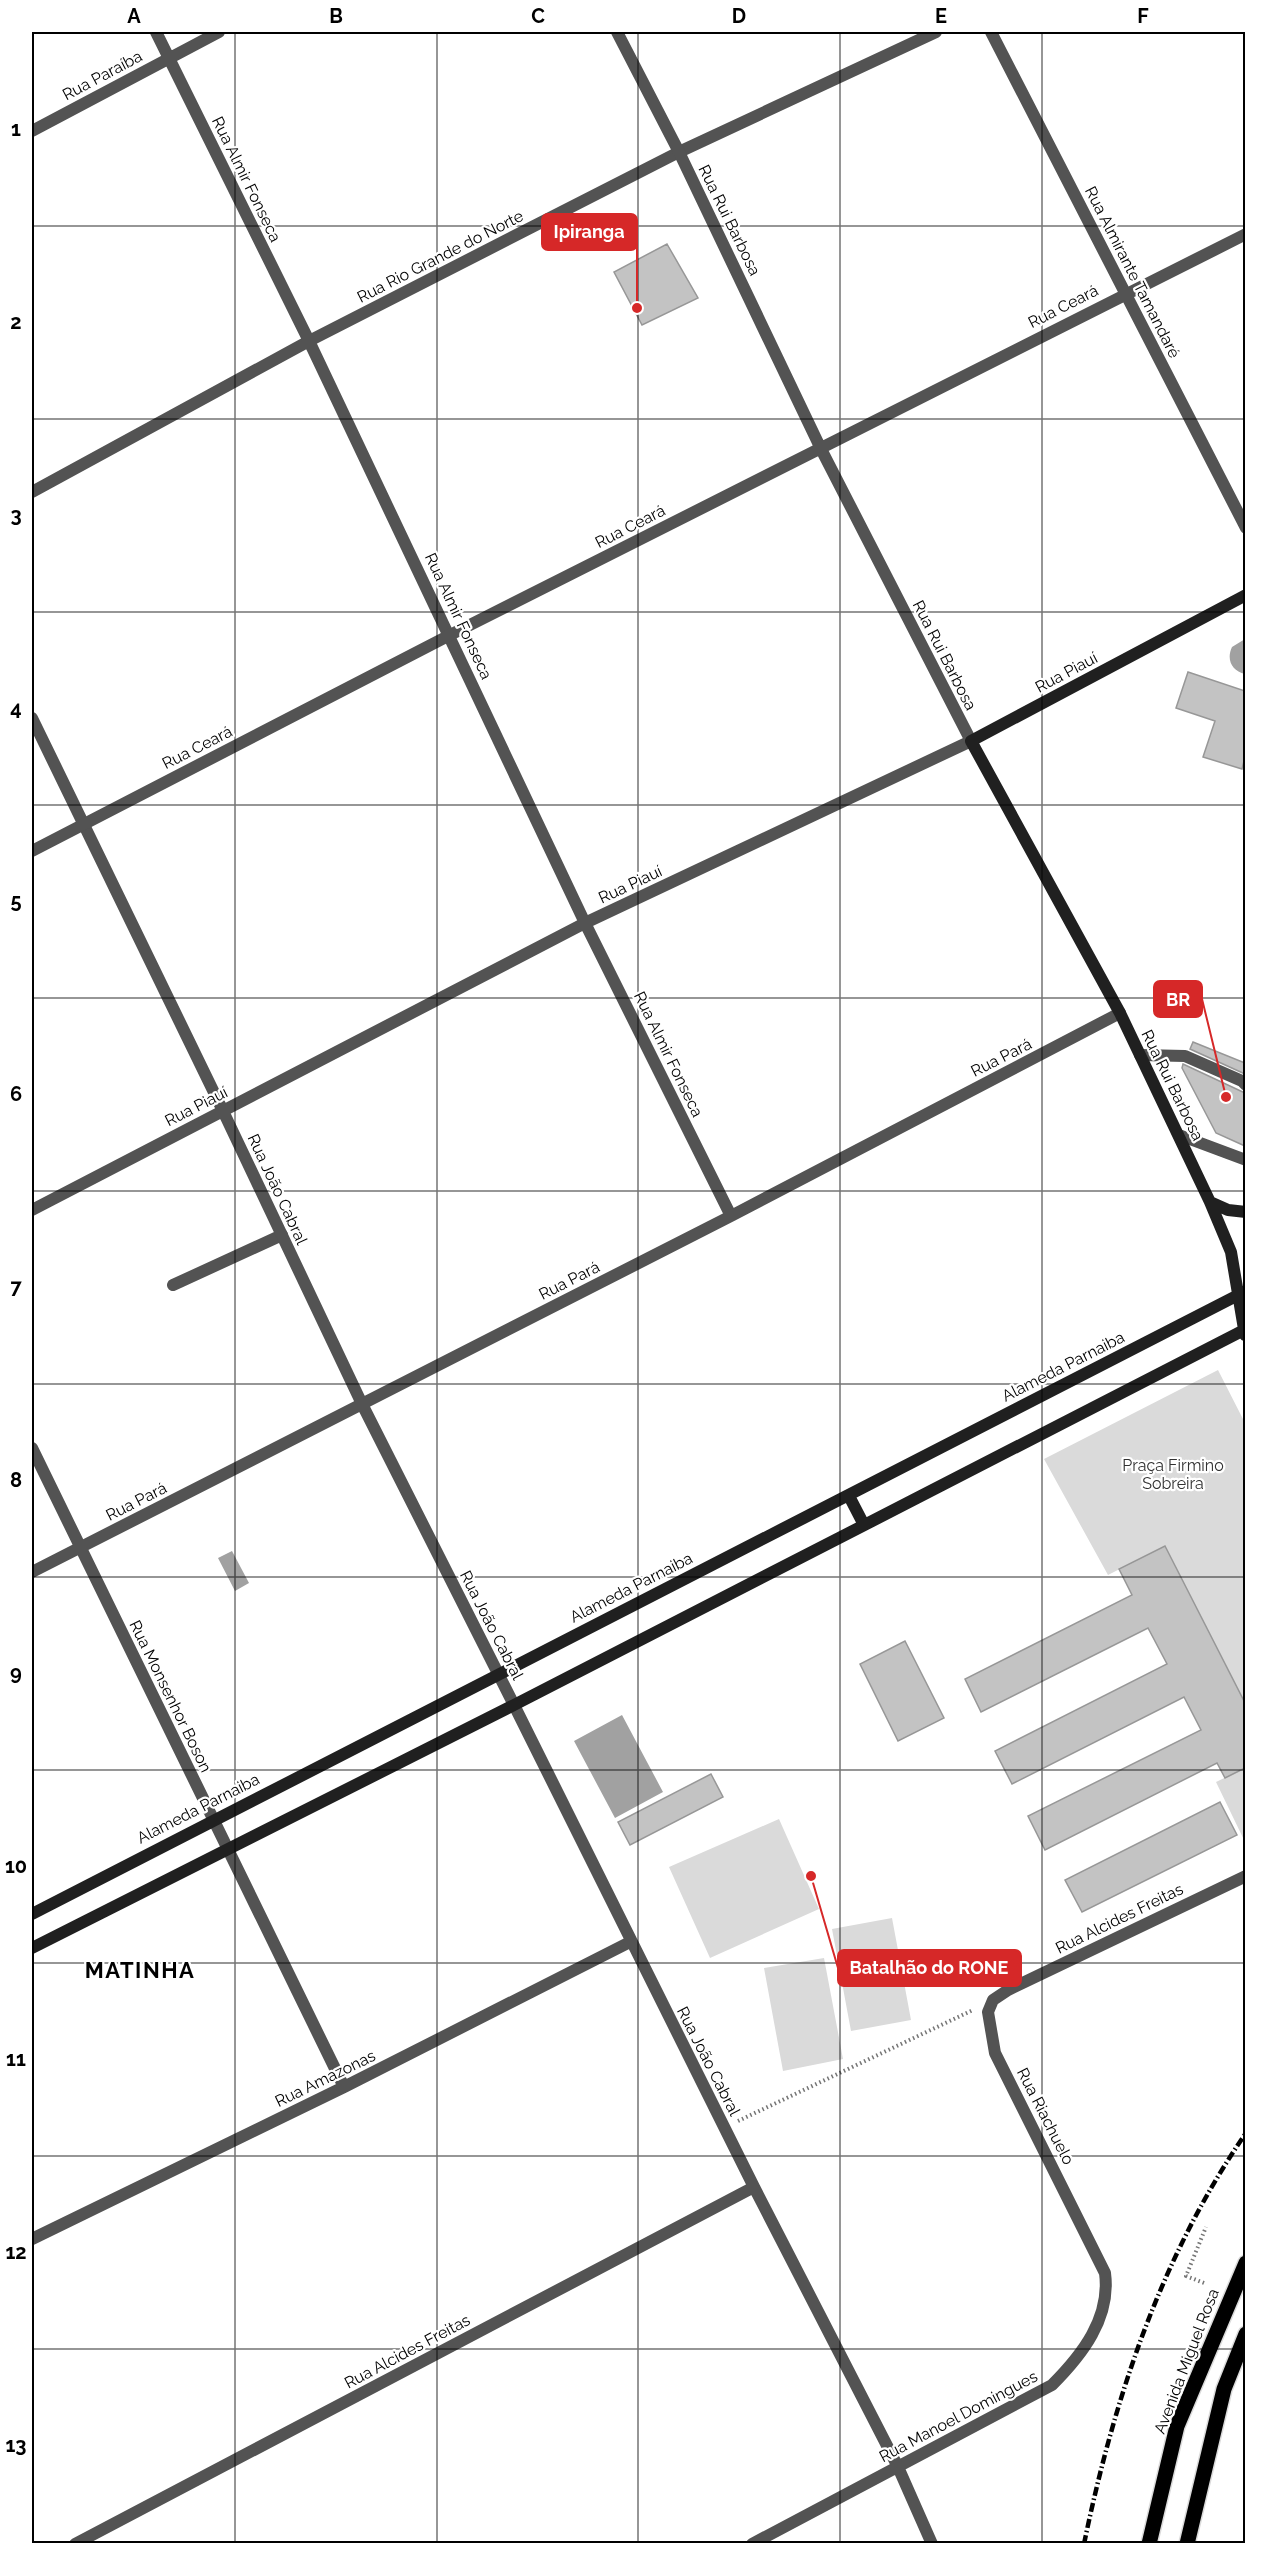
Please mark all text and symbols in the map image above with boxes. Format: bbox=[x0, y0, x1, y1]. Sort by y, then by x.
text: A bbox=[127, 4, 141, 28]
text: B bbox=[329, 4, 343, 28]
text: C bbox=[531, 4, 545, 28]
text: D bbox=[732, 4, 746, 28]
text: E bbox=[935, 4, 947, 28]
text: F bbox=[1137, 4, 1149, 28]
street label: Rua Paraíba bbox=[59, 46, 145, 104]
street label: Rua Almir Fonseca bbox=[208, 113, 285, 245]
text: 1 bbox=[11, 117, 21, 141]
street label: Rua Rui Barbosa bbox=[695, 162, 765, 279]
street label: Rua Almirante Tamandaré bbox=[1081, 183, 1184, 361]
street label: Rua Rio Grande do Norte bbox=[354, 206, 527, 307]
callout: Ipiranga bbox=[542, 214, 637, 250]
text: Ipiranga bbox=[553, 221, 625, 242]
street label: Rua Ceará bbox=[1025, 281, 1101, 332]
text: 2 bbox=[10, 310, 22, 334]
street label: Rua Ceará bbox=[592, 501, 668, 552]
text: 3 bbox=[10, 503, 22, 527]
street label: Rua Almir Fonseca bbox=[421, 550, 496, 682]
street label: Rua Rui Barbosa bbox=[909, 597, 980, 713]
street label: Rua Piauí bbox=[1032, 648, 1101, 697]
text: 4 bbox=[10, 696, 22, 720]
street label: Rua Ceará bbox=[159, 722, 235, 773]
street label: Rua Piauí bbox=[595, 861, 665, 907]
text: 5 bbox=[10, 889, 22, 913]
callout: BR bbox=[1154, 981, 1202, 1017]
street label: Rua Almir Fonseca bbox=[630, 988, 707, 1120]
text: BR bbox=[1166, 989, 1190, 1010]
street label: Rua Rui Barbosa bbox=[1138, 1027, 1208, 1144]
street label: Rua Pará bbox=[968, 1034, 1035, 1081]
text: 6 bbox=[10, 1082, 22, 1106]
street label: Rua Piauí bbox=[162, 1082, 231, 1130]
street label: Rua João Cabral bbox=[244, 1131, 312, 1248]
street label: Rua Pará bbox=[536, 1257, 603, 1304]
text: 7 bbox=[10, 1275, 22, 1299]
street label: Alameda Parnaiba bbox=[999, 1327, 1128, 1406]
park label: Praça Firmino Sobreira bbox=[1122, 1456, 1224, 1493]
text: 8 bbox=[10, 1468, 22, 1492]
street label: Rua Pará bbox=[103, 1478, 170, 1525]
street label: Alameda Parnaiba bbox=[567, 1548, 696, 1627]
street label: Rua João Cabral bbox=[456, 1568, 528, 1683]
street label: Rua Monsenhor Boson bbox=[125, 1617, 216, 1775]
text: 9 bbox=[10, 1661, 22, 1685]
street label: Alameda Parnaiba bbox=[134, 1769, 263, 1848]
text: 10 bbox=[5, 1854, 27, 1878]
street label: Rua Alcides Freitas bbox=[1052, 1879, 1186, 1958]
callout: Batalhão do RONE bbox=[838, 1950, 1021, 1986]
district label: MATINHA bbox=[85, 1957, 195, 1983]
text: Batalhão do RONE bbox=[850, 1957, 1009, 1978]
street label: Rua João Cabral bbox=[673, 2004, 745, 2119]
street label: Rua Amazonas bbox=[272, 2046, 379, 2111]
text: 11 bbox=[6, 2047, 26, 2071]
street label: Rua Riachuelo bbox=[1013, 2065, 1078, 2168]
text: 12 bbox=[5, 2240, 27, 2264]
street label: Avenida Miguel Rosa bbox=[1150, 2286, 1223, 2436]
street label: Rua Alcides Freitas bbox=[341, 2310, 474, 2393]
street label: Rua Manoel Domingues bbox=[876, 2367, 1041, 2466]
text: 13 bbox=[5, 2433, 27, 2457]

